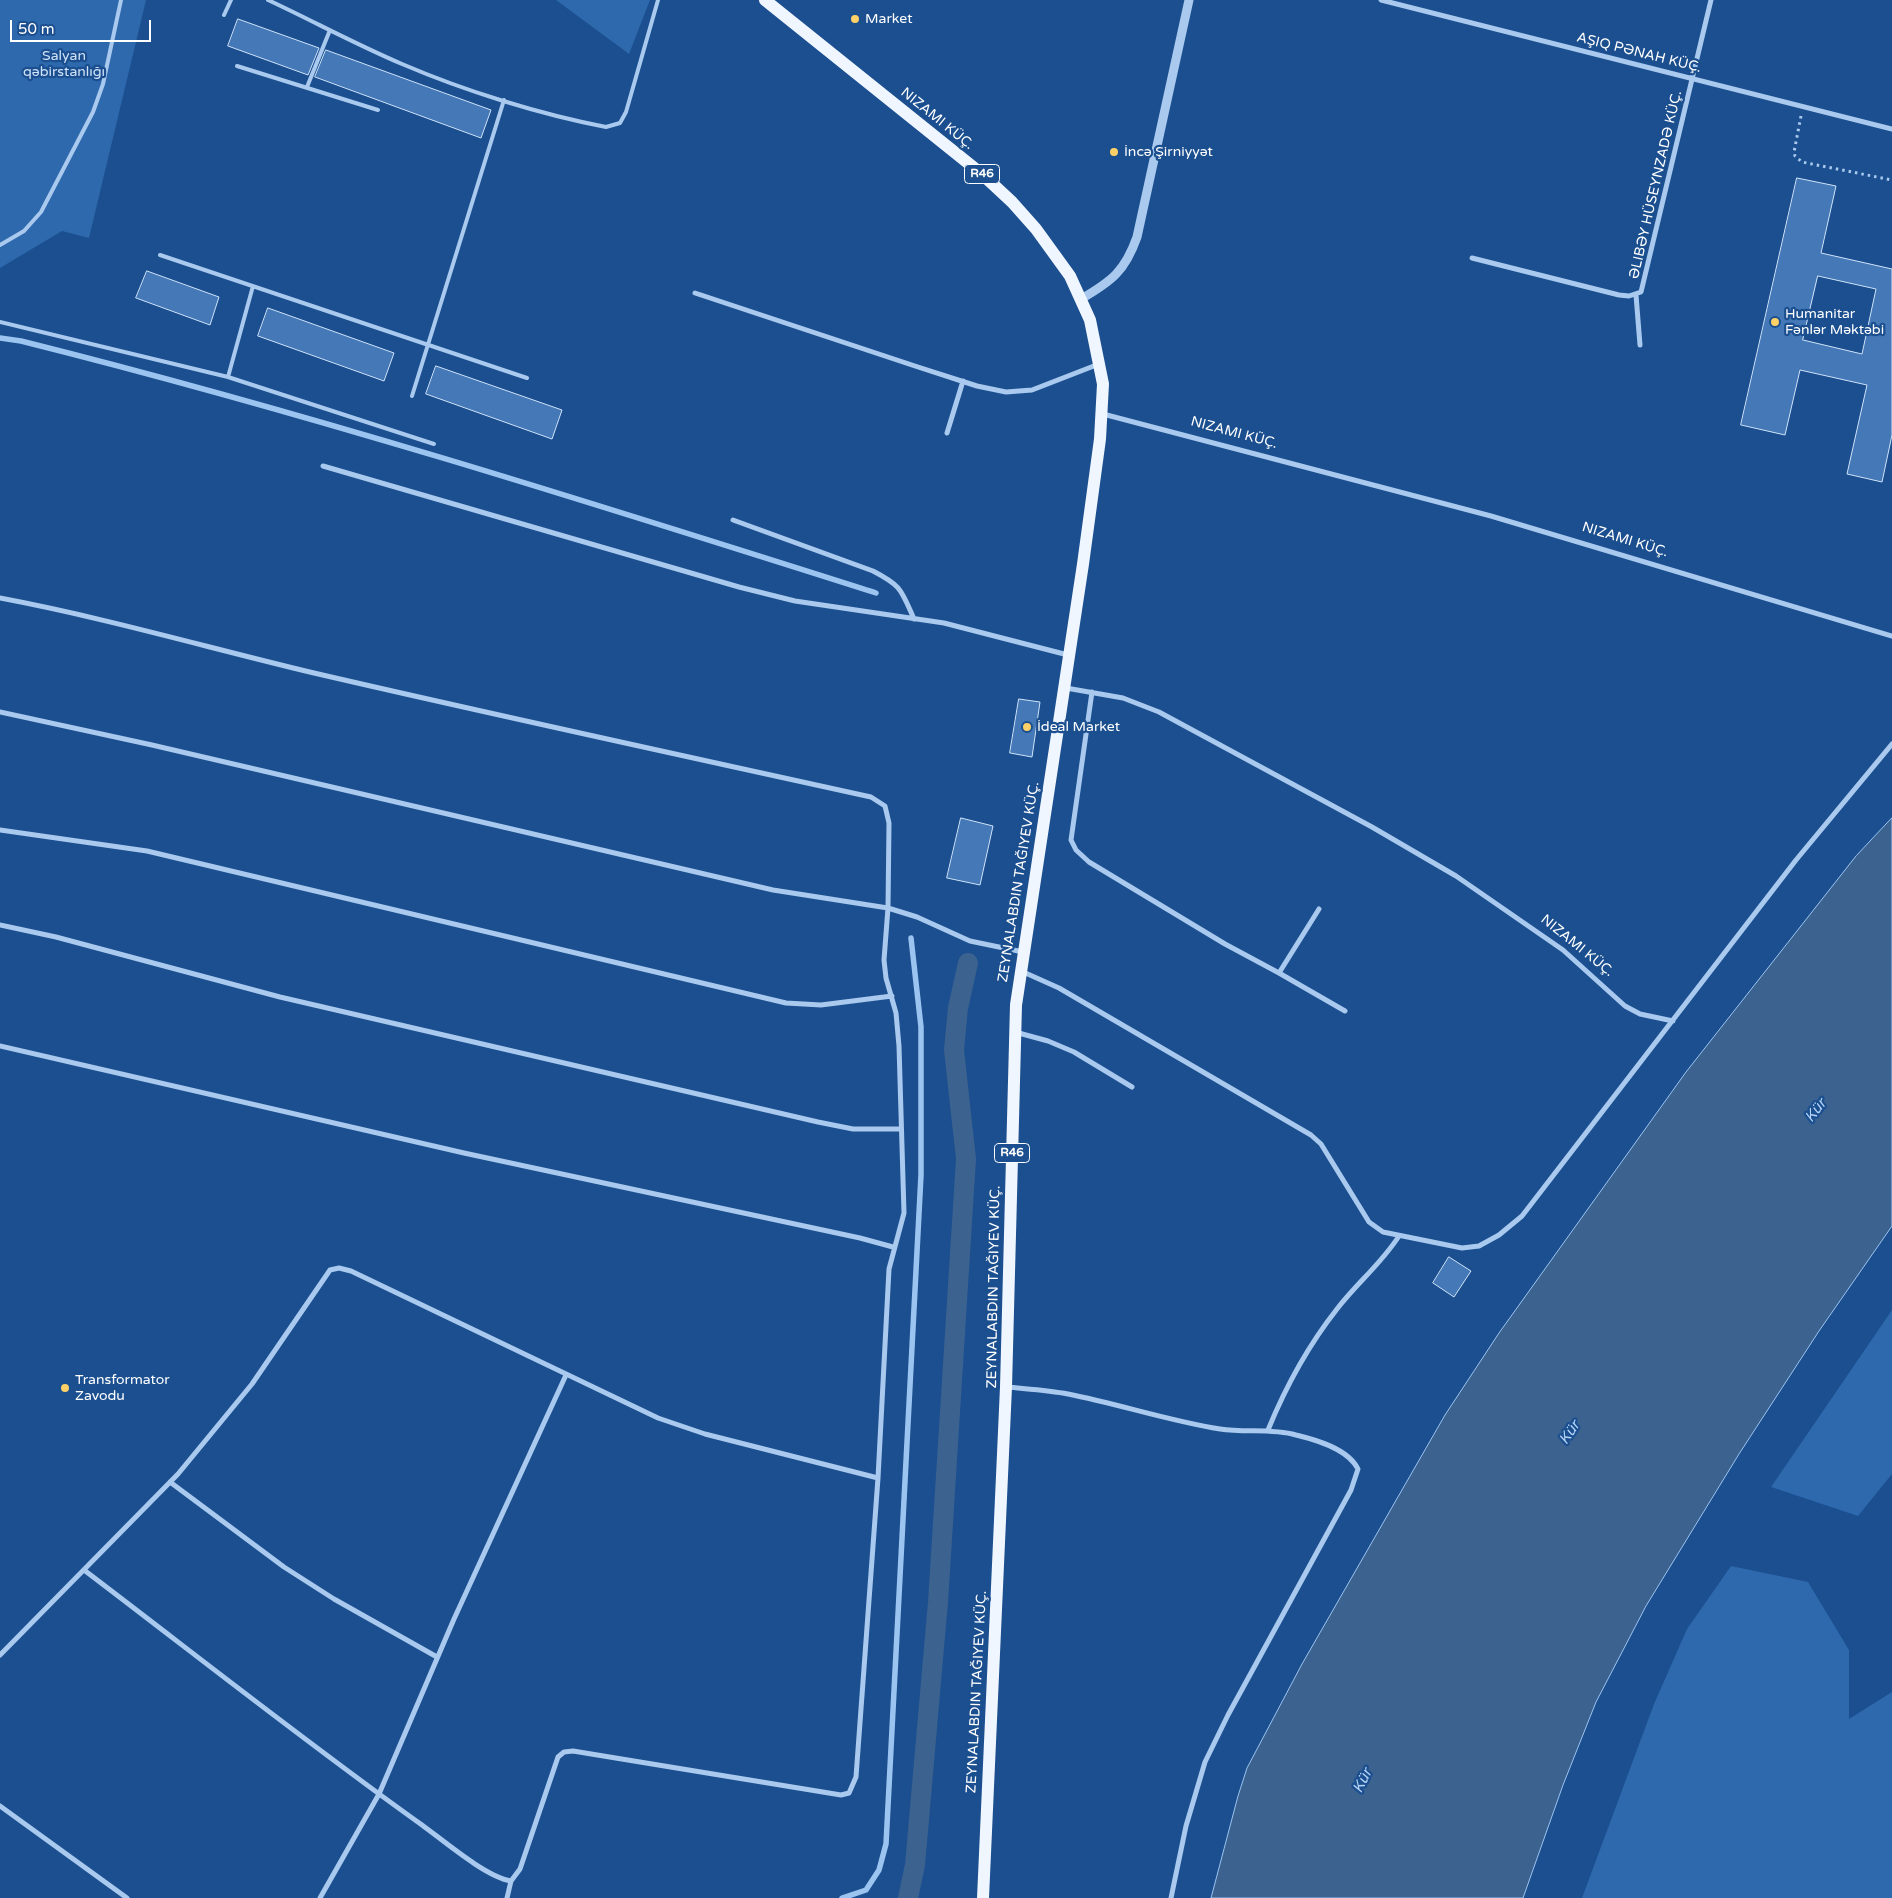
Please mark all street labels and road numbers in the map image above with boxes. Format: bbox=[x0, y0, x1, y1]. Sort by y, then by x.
street label: AŞIQ PƏNAH KÜÇ. bbox=[1575, 29, 1703, 77]
street label: NIZAMI KÜÇ. bbox=[897, 84, 977, 154]
street label: ƏLIBƏY HÜSEYNZADƏ KÜÇ. bbox=[1626, 89, 1686, 281]
road number: R46 bbox=[964, 164, 1000, 183]
street label: NIZAMI KÜÇ. bbox=[1189, 413, 1279, 453]
street label: NIZAMI KÜÇ. bbox=[1580, 519, 1670, 561]
street label: ZEYNALABDIN TAĞIYEV KÜÇ. bbox=[995, 780, 1043, 984]
street label: NIZAMI KÜÇ. bbox=[1537, 911, 1617, 981]
road number: R46 bbox=[994, 1144, 1030, 1162]
street label: ZEYNALABDIN TAĞIYEV KÜÇ. bbox=[984, 1185, 1004, 1389]
street label: ZEYNALABDIN TAĞIYEV KÜÇ. bbox=[963, 1590, 991, 1794]

